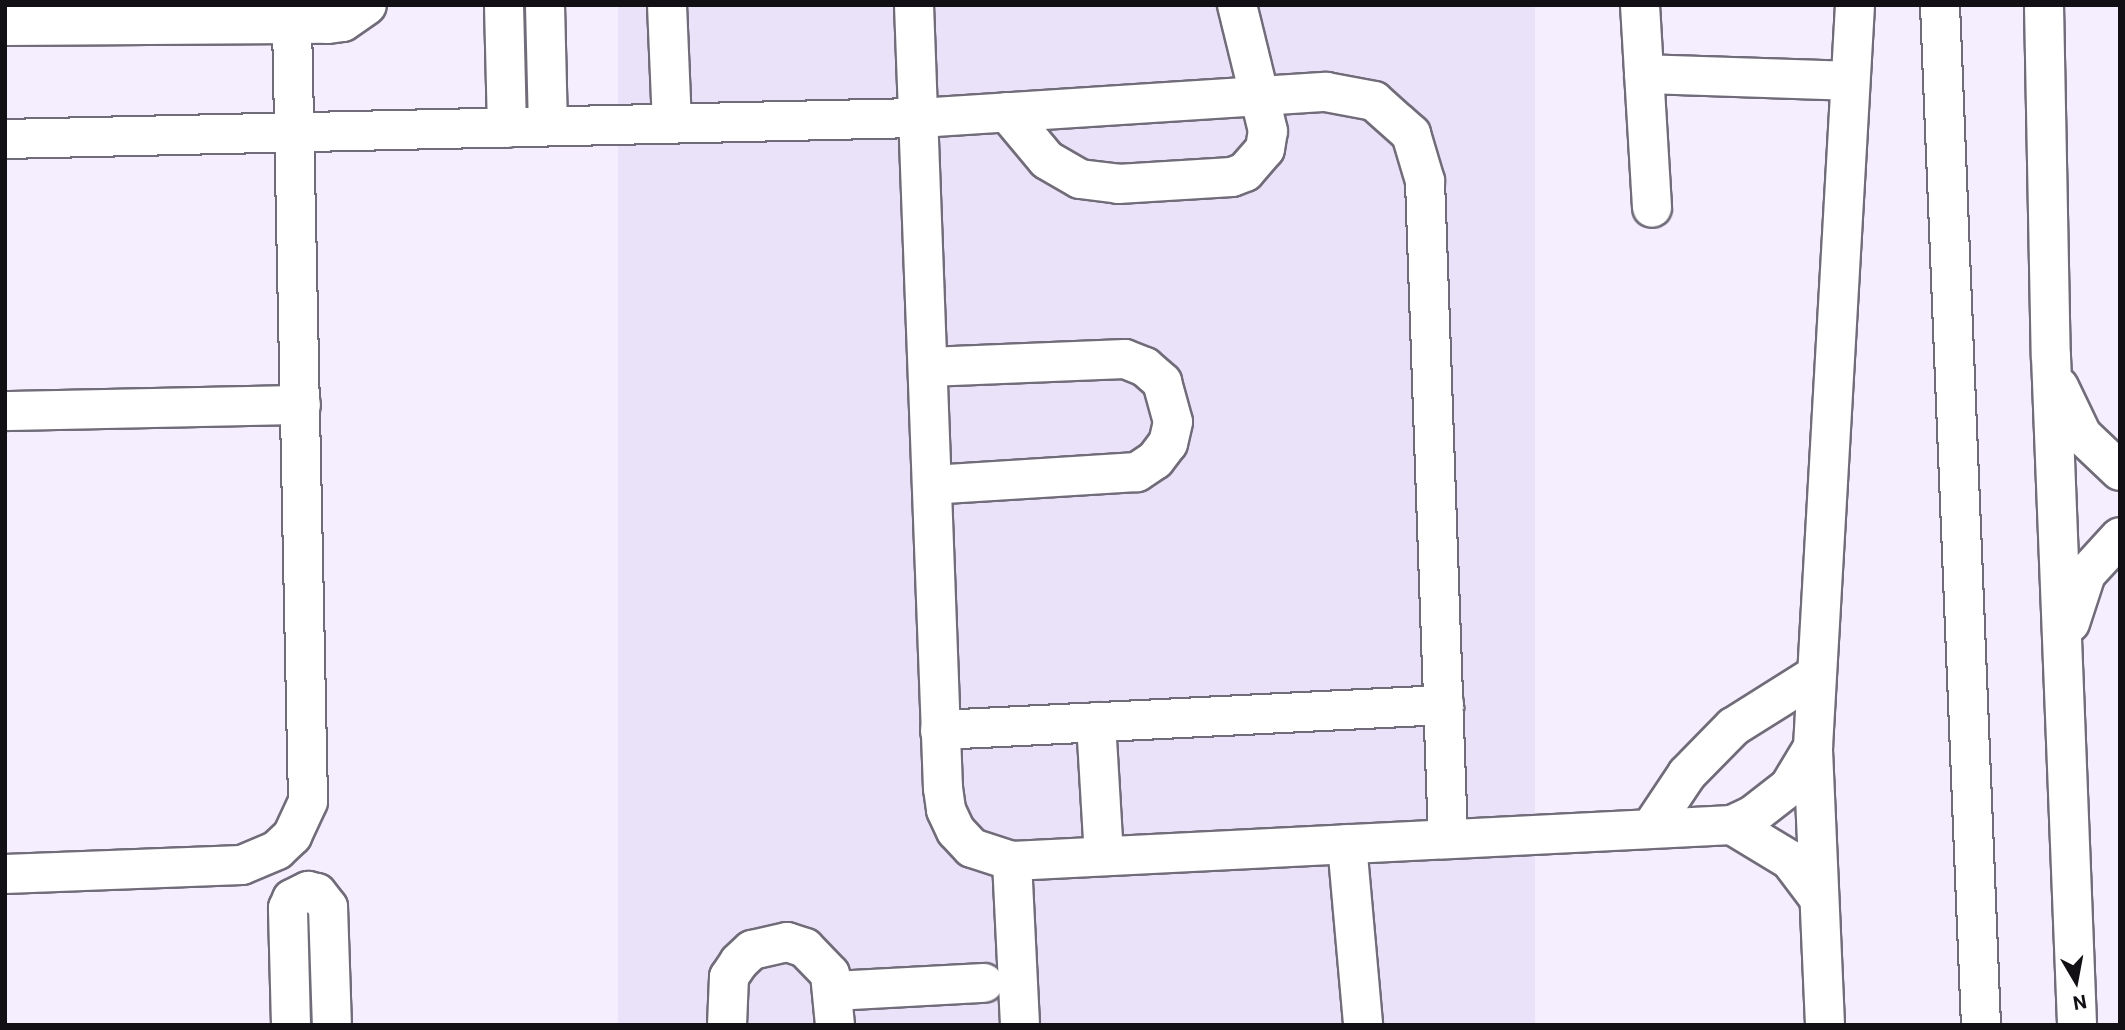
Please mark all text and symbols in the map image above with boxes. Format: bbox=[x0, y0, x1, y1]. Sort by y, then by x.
north arrow bbox=[2041, 946, 2111, 1016]
text: N bbox=[2071, 990, 2088, 1015]

